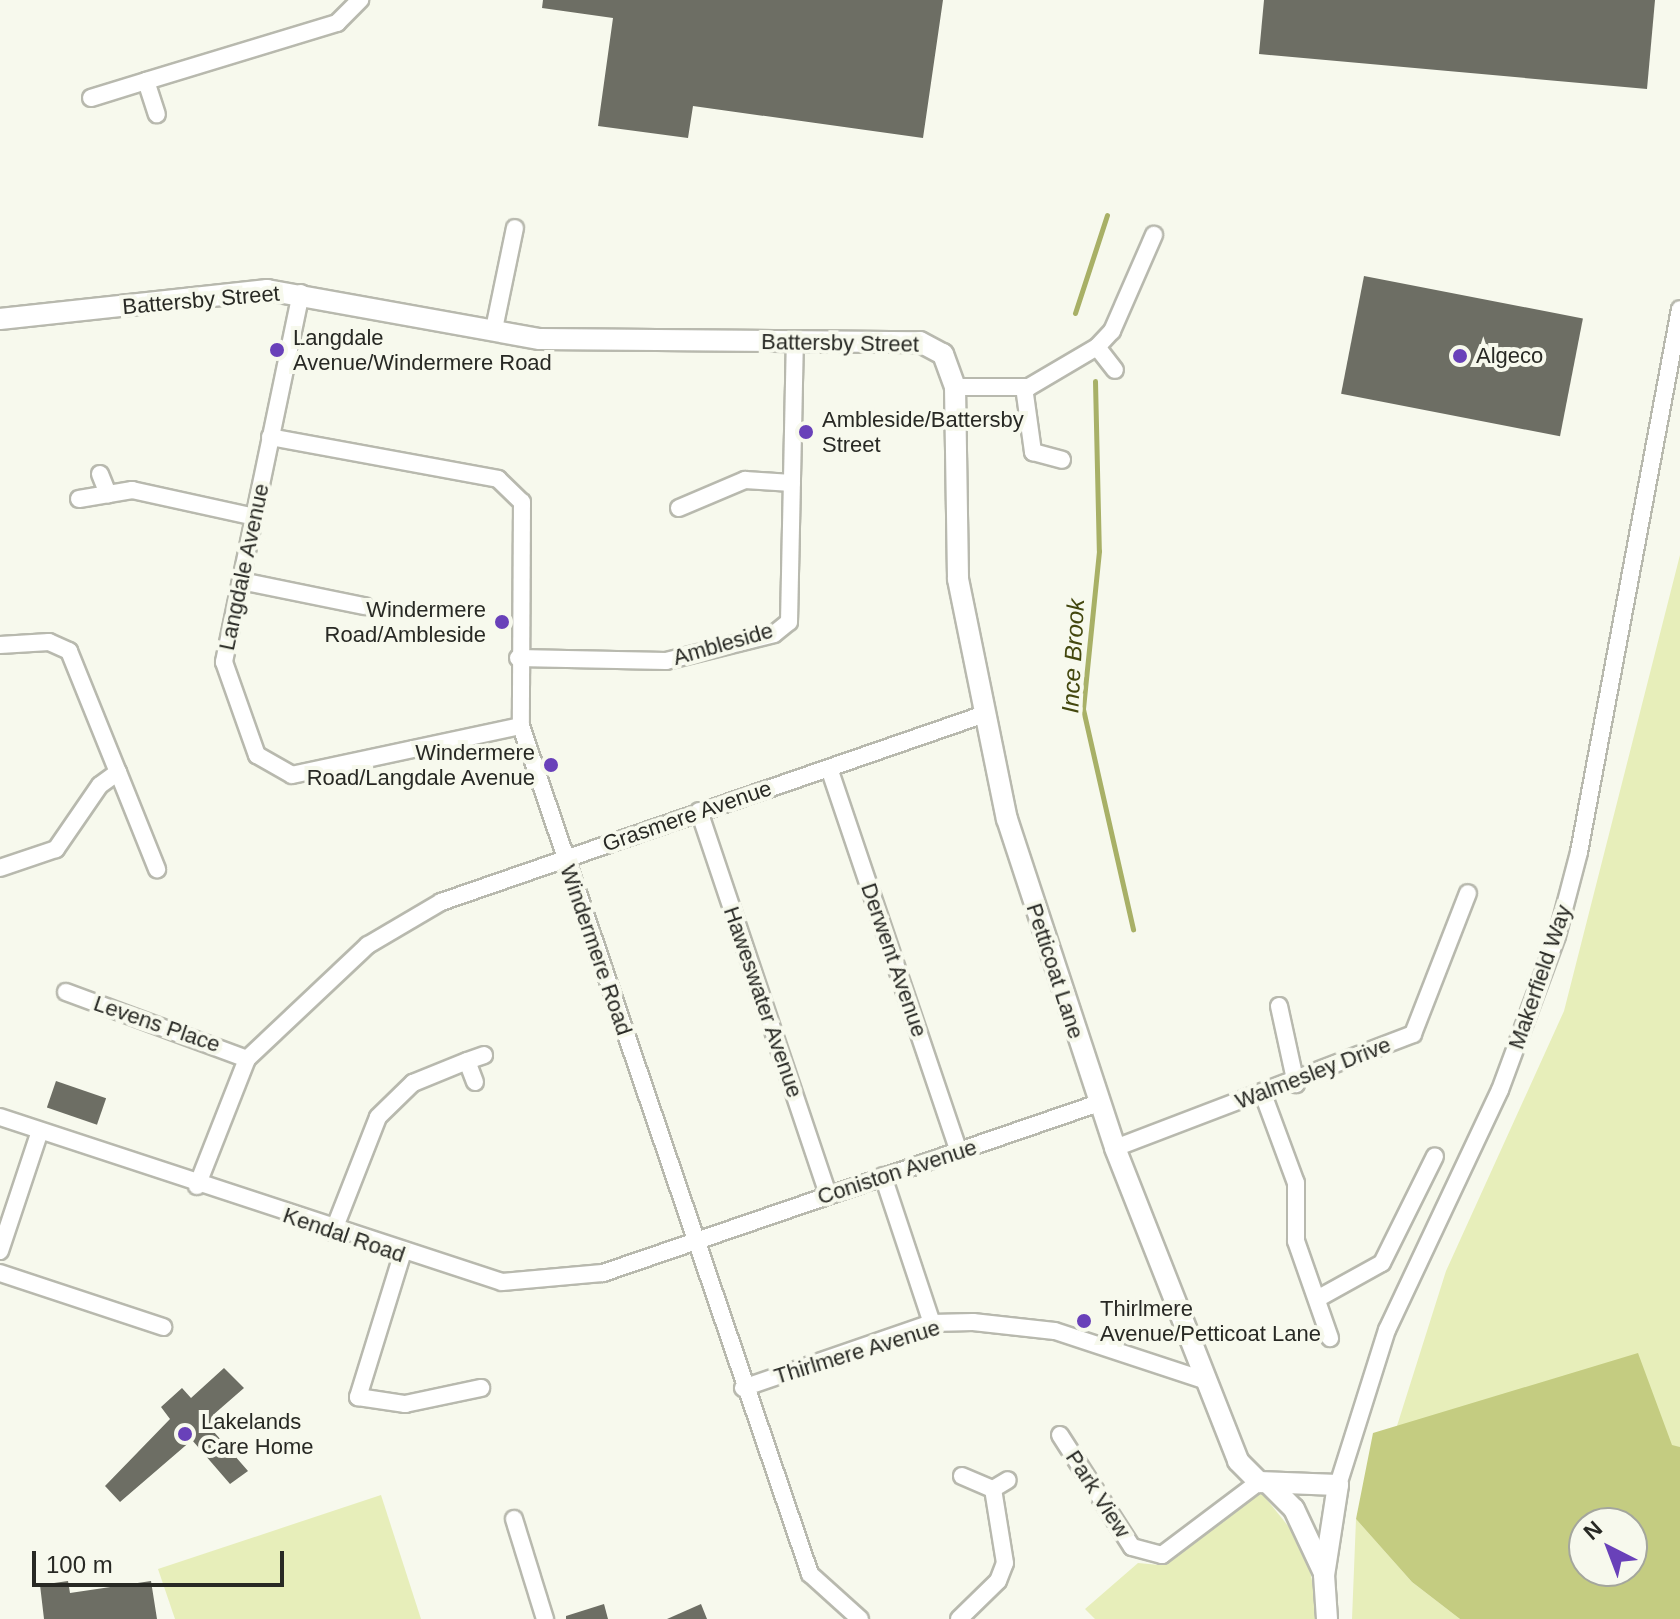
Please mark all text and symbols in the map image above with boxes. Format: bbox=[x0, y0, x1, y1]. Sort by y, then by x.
street label: Battersby Street bbox=[121, 280, 281, 320]
place label: Langdale Avenue/Windermere Road bbox=[293, 324, 552, 376]
street label: Battersby Street bbox=[761, 328, 919, 358]
marker: Langdale Avenue/Windermere Road bbox=[268, 341, 286, 359]
place label: Algeco bbox=[1476, 343, 1543, 369]
marker: Algeco bbox=[1451, 347, 1469, 365]
place label: Ambleside/Battersby Street bbox=[822, 406, 1024, 458]
marker: Ambleside/Battersby Street bbox=[797, 423, 815, 441]
street label: Langdale Avenue bbox=[213, 481, 275, 653]
place label: Windermere Road/Ambleside bbox=[325, 596, 486, 648]
water label: Ince Brook bbox=[1056, 598, 1090, 714]
marker: Windermere Road/Ambleside bbox=[493, 613, 511, 631]
street label: Ambleside bbox=[670, 617, 776, 671]
place label: Windermere Road/Langdale Avenue bbox=[305, 739, 535, 790]
marker: Windermere Road/Langdale Avenue bbox=[542, 756, 560, 774]
street label: Grasmere Avenue bbox=[598, 775, 776, 857]
street label: Windermere Road bbox=[554, 861, 638, 1039]
street label: Derwent Avenue bbox=[855, 879, 933, 1041]
street label: Petticoat Lane bbox=[1021, 900, 1089, 1042]
street label: Makerfield Way bbox=[1503, 901, 1577, 1053]
street label: Haweswater Avenue bbox=[718, 903, 808, 1101]
street label: Levens Place bbox=[90, 990, 224, 1058]
street label: Walmesley Drive bbox=[1232, 1031, 1394, 1115]
street label: Coniston Avenue bbox=[813, 1134, 981, 1210]
street label: Kendal Road bbox=[280, 1202, 408, 1268]
place label: Thirlmere Avenue/Petticoat Lane bbox=[1100, 1295, 1321, 1346]
marker: Thirlmere Avenue/Petticoat Lane bbox=[1075, 1312, 1093, 1330]
street label: Thirlmere Avenue bbox=[770, 1314, 944, 1390]
place label: Lakelands Care Home bbox=[201, 1408, 313, 1460]
marker: Lakelands Care Home bbox=[176, 1425, 194, 1443]
street label: Park View bbox=[1060, 1445, 1136, 1543]
north arrow bbox=[1568, 1507, 1648, 1587]
text: N bbox=[1579, 1516, 1607, 1545]
scale bar bbox=[36, 1535, 288, 1585]
text: 100 m bbox=[46, 1551, 113, 1578]

